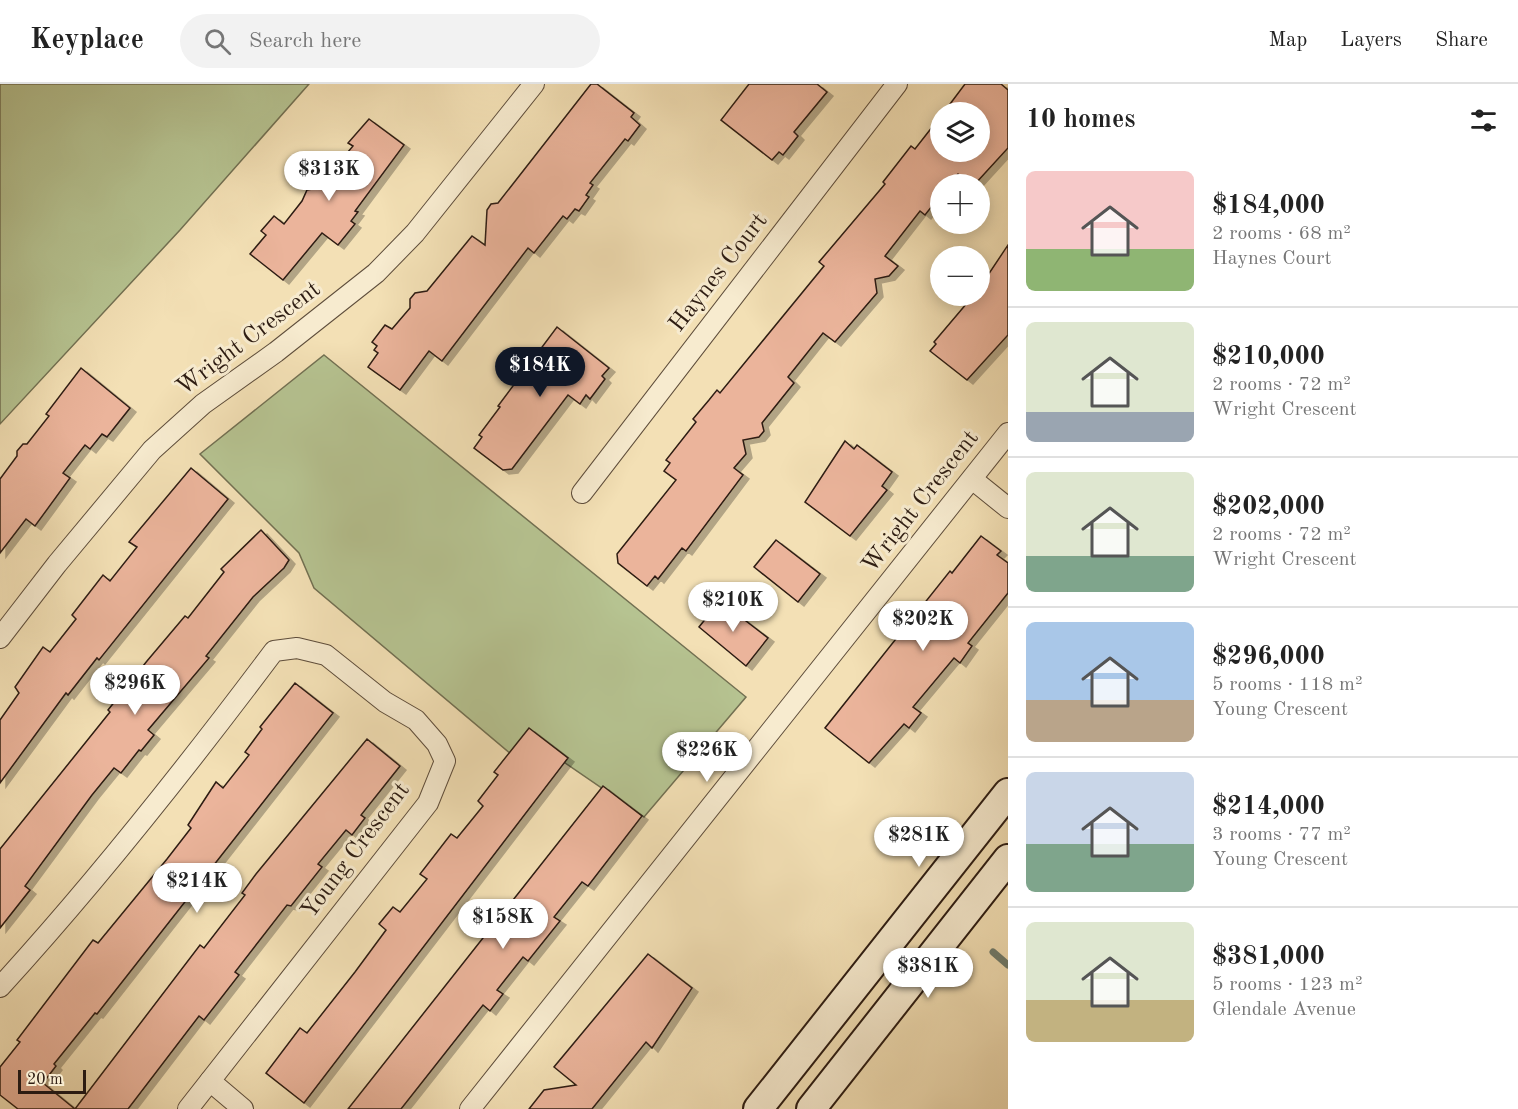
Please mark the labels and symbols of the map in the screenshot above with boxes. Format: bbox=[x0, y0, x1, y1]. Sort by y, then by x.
pin: $313K bbox=[287, 151, 371, 202]
street label: Haynes Court bbox=[665, 209, 773, 337]
street label: Wright Crescent bbox=[173, 277, 325, 401]
pin: $184K bbox=[498, 347, 582, 398]
street label: Wright Crescent bbox=[858, 426, 984, 578]
pin: $210K bbox=[691, 582, 775, 633]
pin: $202K bbox=[881, 601, 965, 652]
pin: $296K bbox=[93, 665, 177, 716]
pin: $226K bbox=[665, 732, 749, 783]
street label: Young Crescent bbox=[297, 779, 415, 923]
pin: $281K bbox=[877, 817, 961, 868]
pin: $214K bbox=[155, 863, 239, 914]
pin: $158K bbox=[461, 899, 545, 950]
pin: $381K bbox=[886, 948, 970, 999]
scale bar bbox=[18, 1067, 86, 1094]

